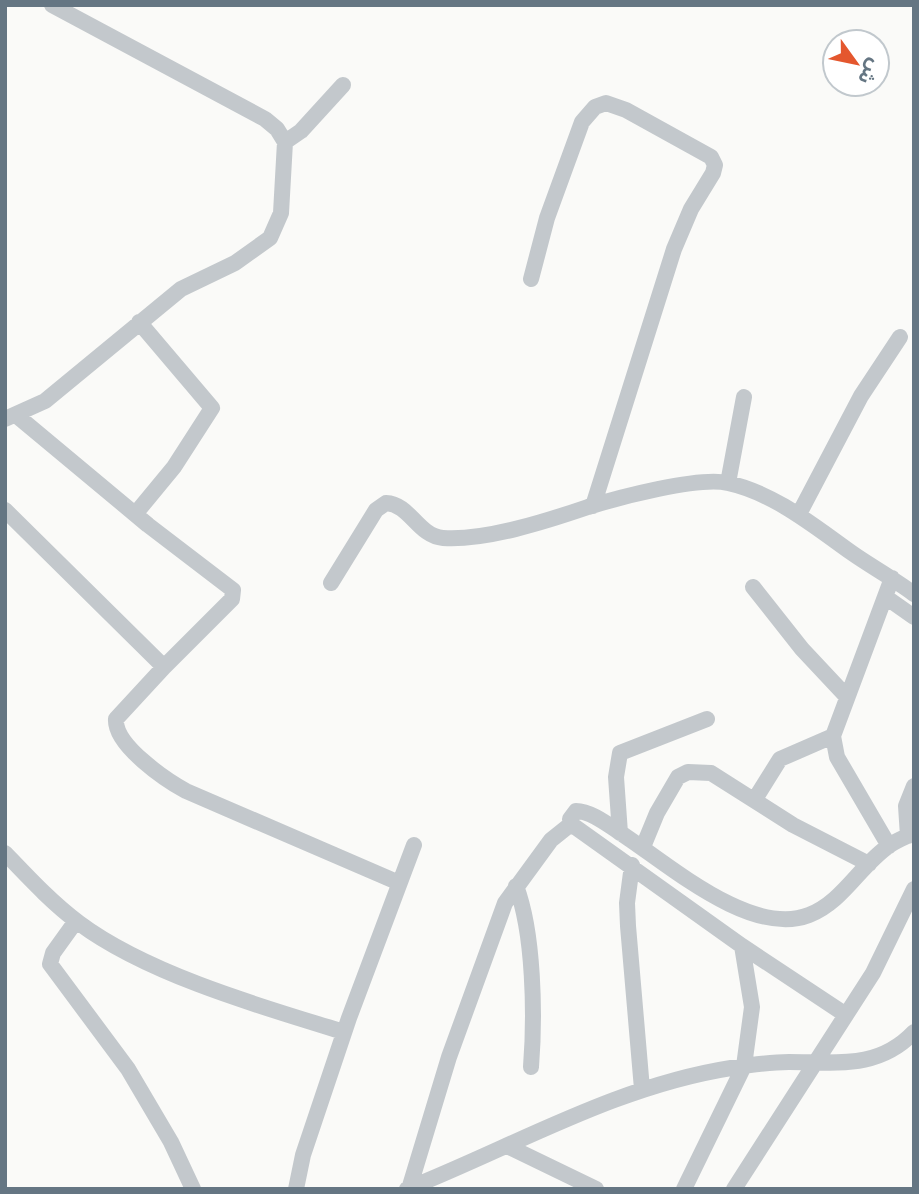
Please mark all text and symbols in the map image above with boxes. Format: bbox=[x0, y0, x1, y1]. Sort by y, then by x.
north arrow bbox=[821, 28, 891, 98]
text: ش bbox=[853, 55, 887, 89]

